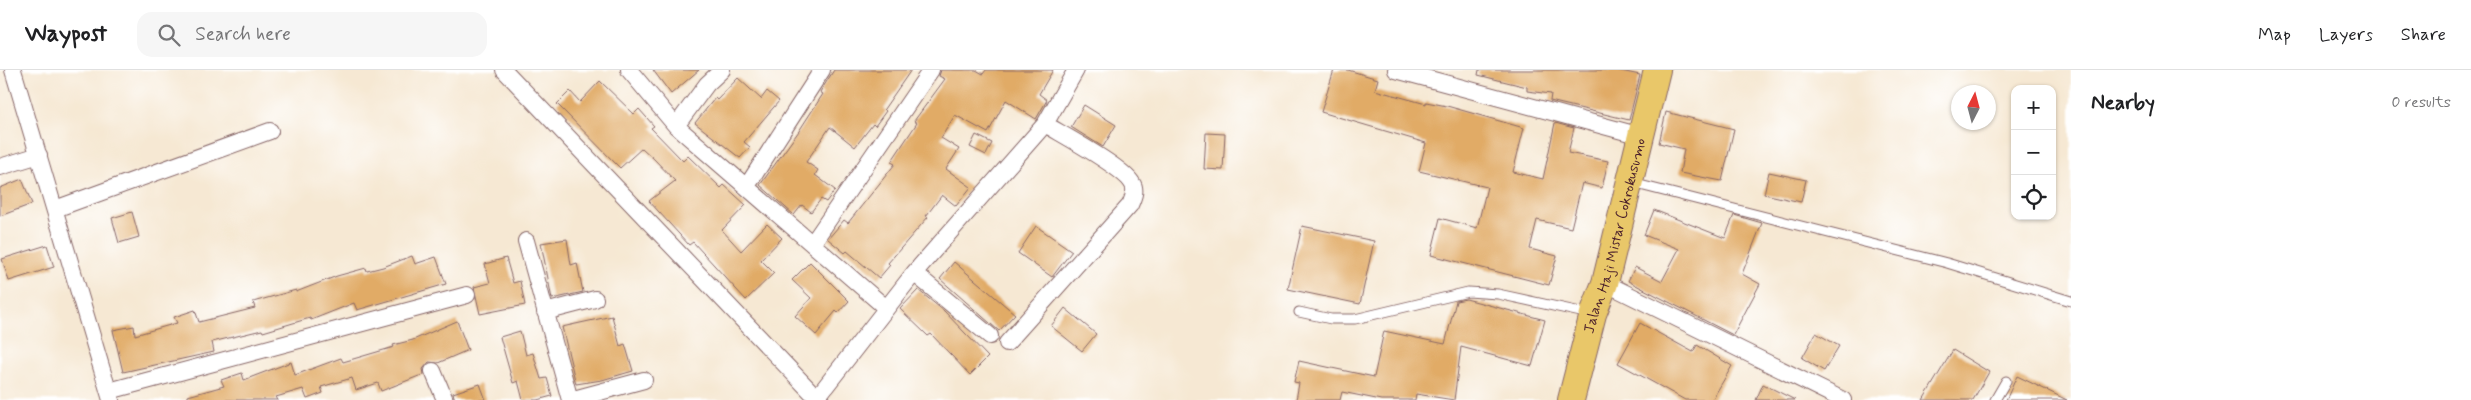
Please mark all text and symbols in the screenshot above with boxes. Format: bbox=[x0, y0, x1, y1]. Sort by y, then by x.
search box bbox=[137, 12, 487, 57]
text: Waypost bbox=[25, 19, 107, 50]
icon: search bbox=[155, 21, 183, 49]
text: Search here bbox=[195, 22, 291, 47]
text: Map bbox=[2258, 23, 2291, 47]
text: Layers bbox=[2319, 23, 2373, 47]
text: Share bbox=[2401, 23, 2446, 47]
north arrow bbox=[1951, 85, 1996, 130]
map controls bbox=[2011, 85, 2056, 220]
button: + bbox=[2011, 85, 2056, 130]
text: Nearby bbox=[2091, 89, 2155, 117]
text: 0 results bbox=[2391, 92, 2451, 113]
button: − bbox=[2011, 130, 2056, 175]
street label: Jalan Haji Mistar Cokrokusumo bbox=[1579, 136, 1651, 336]
button: locate bbox=[2011, 175, 2056, 220]

